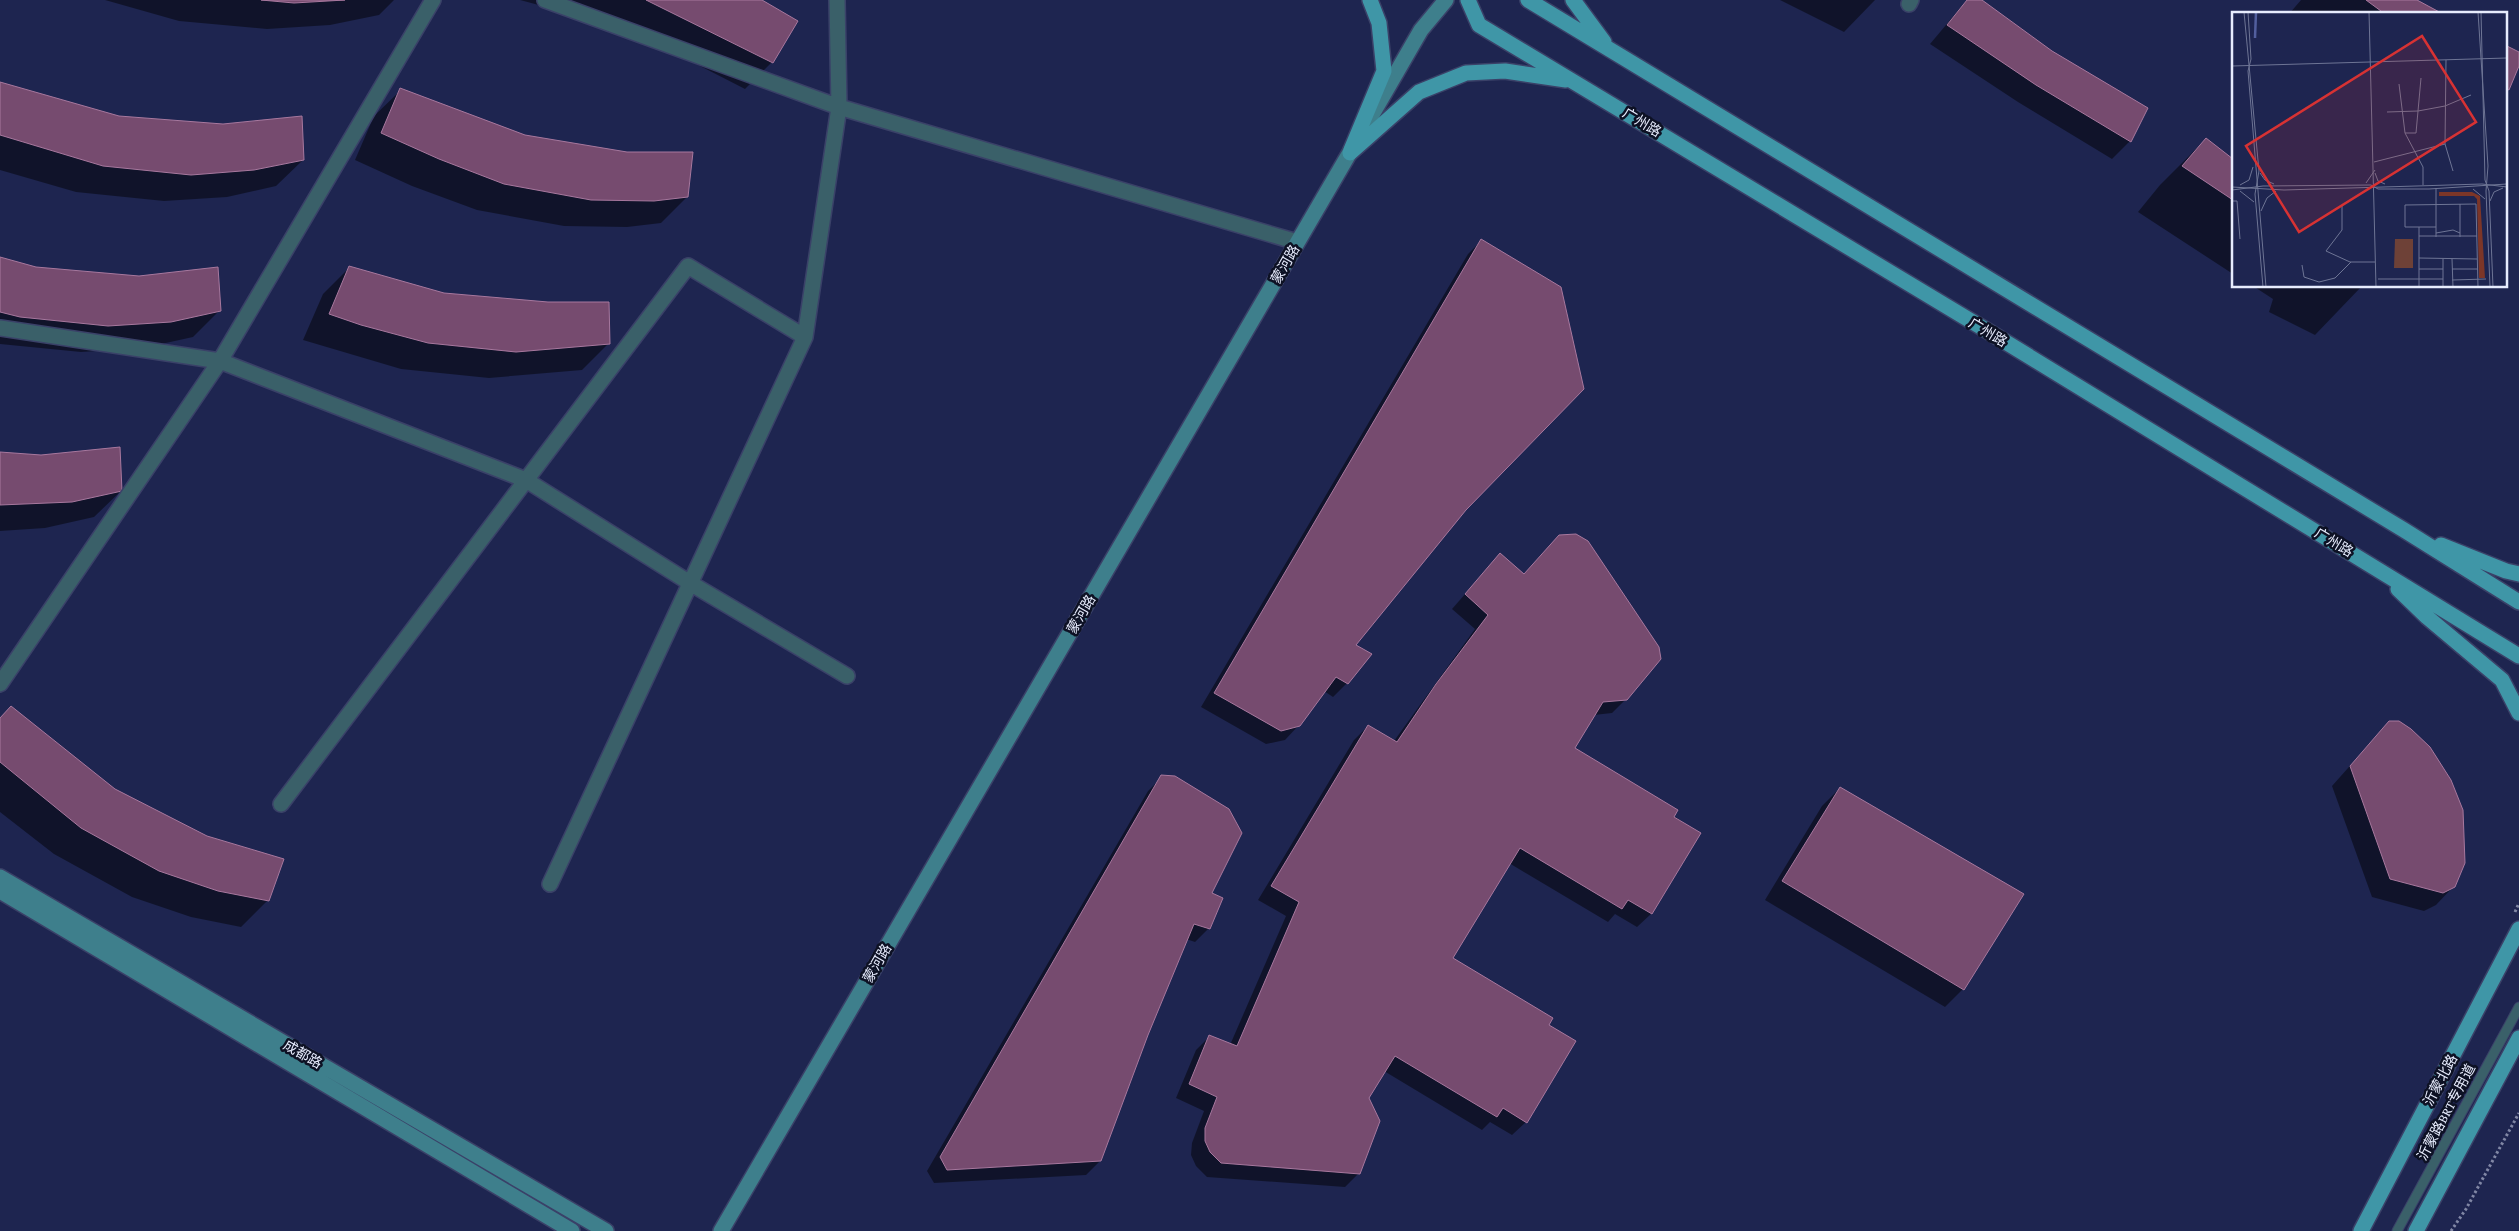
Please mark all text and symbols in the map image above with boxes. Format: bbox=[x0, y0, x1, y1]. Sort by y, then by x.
inset map bbox=[2232, 12, 2506, 288]
street label: 广州路 bbox=[1620, 104, 1664, 140]
street label: 蒙河路 bbox=[1268, 242, 1302, 286]
street label: 广州路 bbox=[1966, 314, 2010, 350]
street label: 广州路 bbox=[2312, 524, 2356, 560]
street label: 蒙河路 bbox=[1064, 592, 1098, 636]
street label: 蒙河路 bbox=[860, 941, 894, 985]
street label: 成都路 bbox=[281, 1037, 325, 1071]
street label: 沂蒙北路 bbox=[2420, 1052, 2460, 1108]
street label: 沂蒙路BRT专用道 bbox=[2414, 1061, 2478, 1163]

